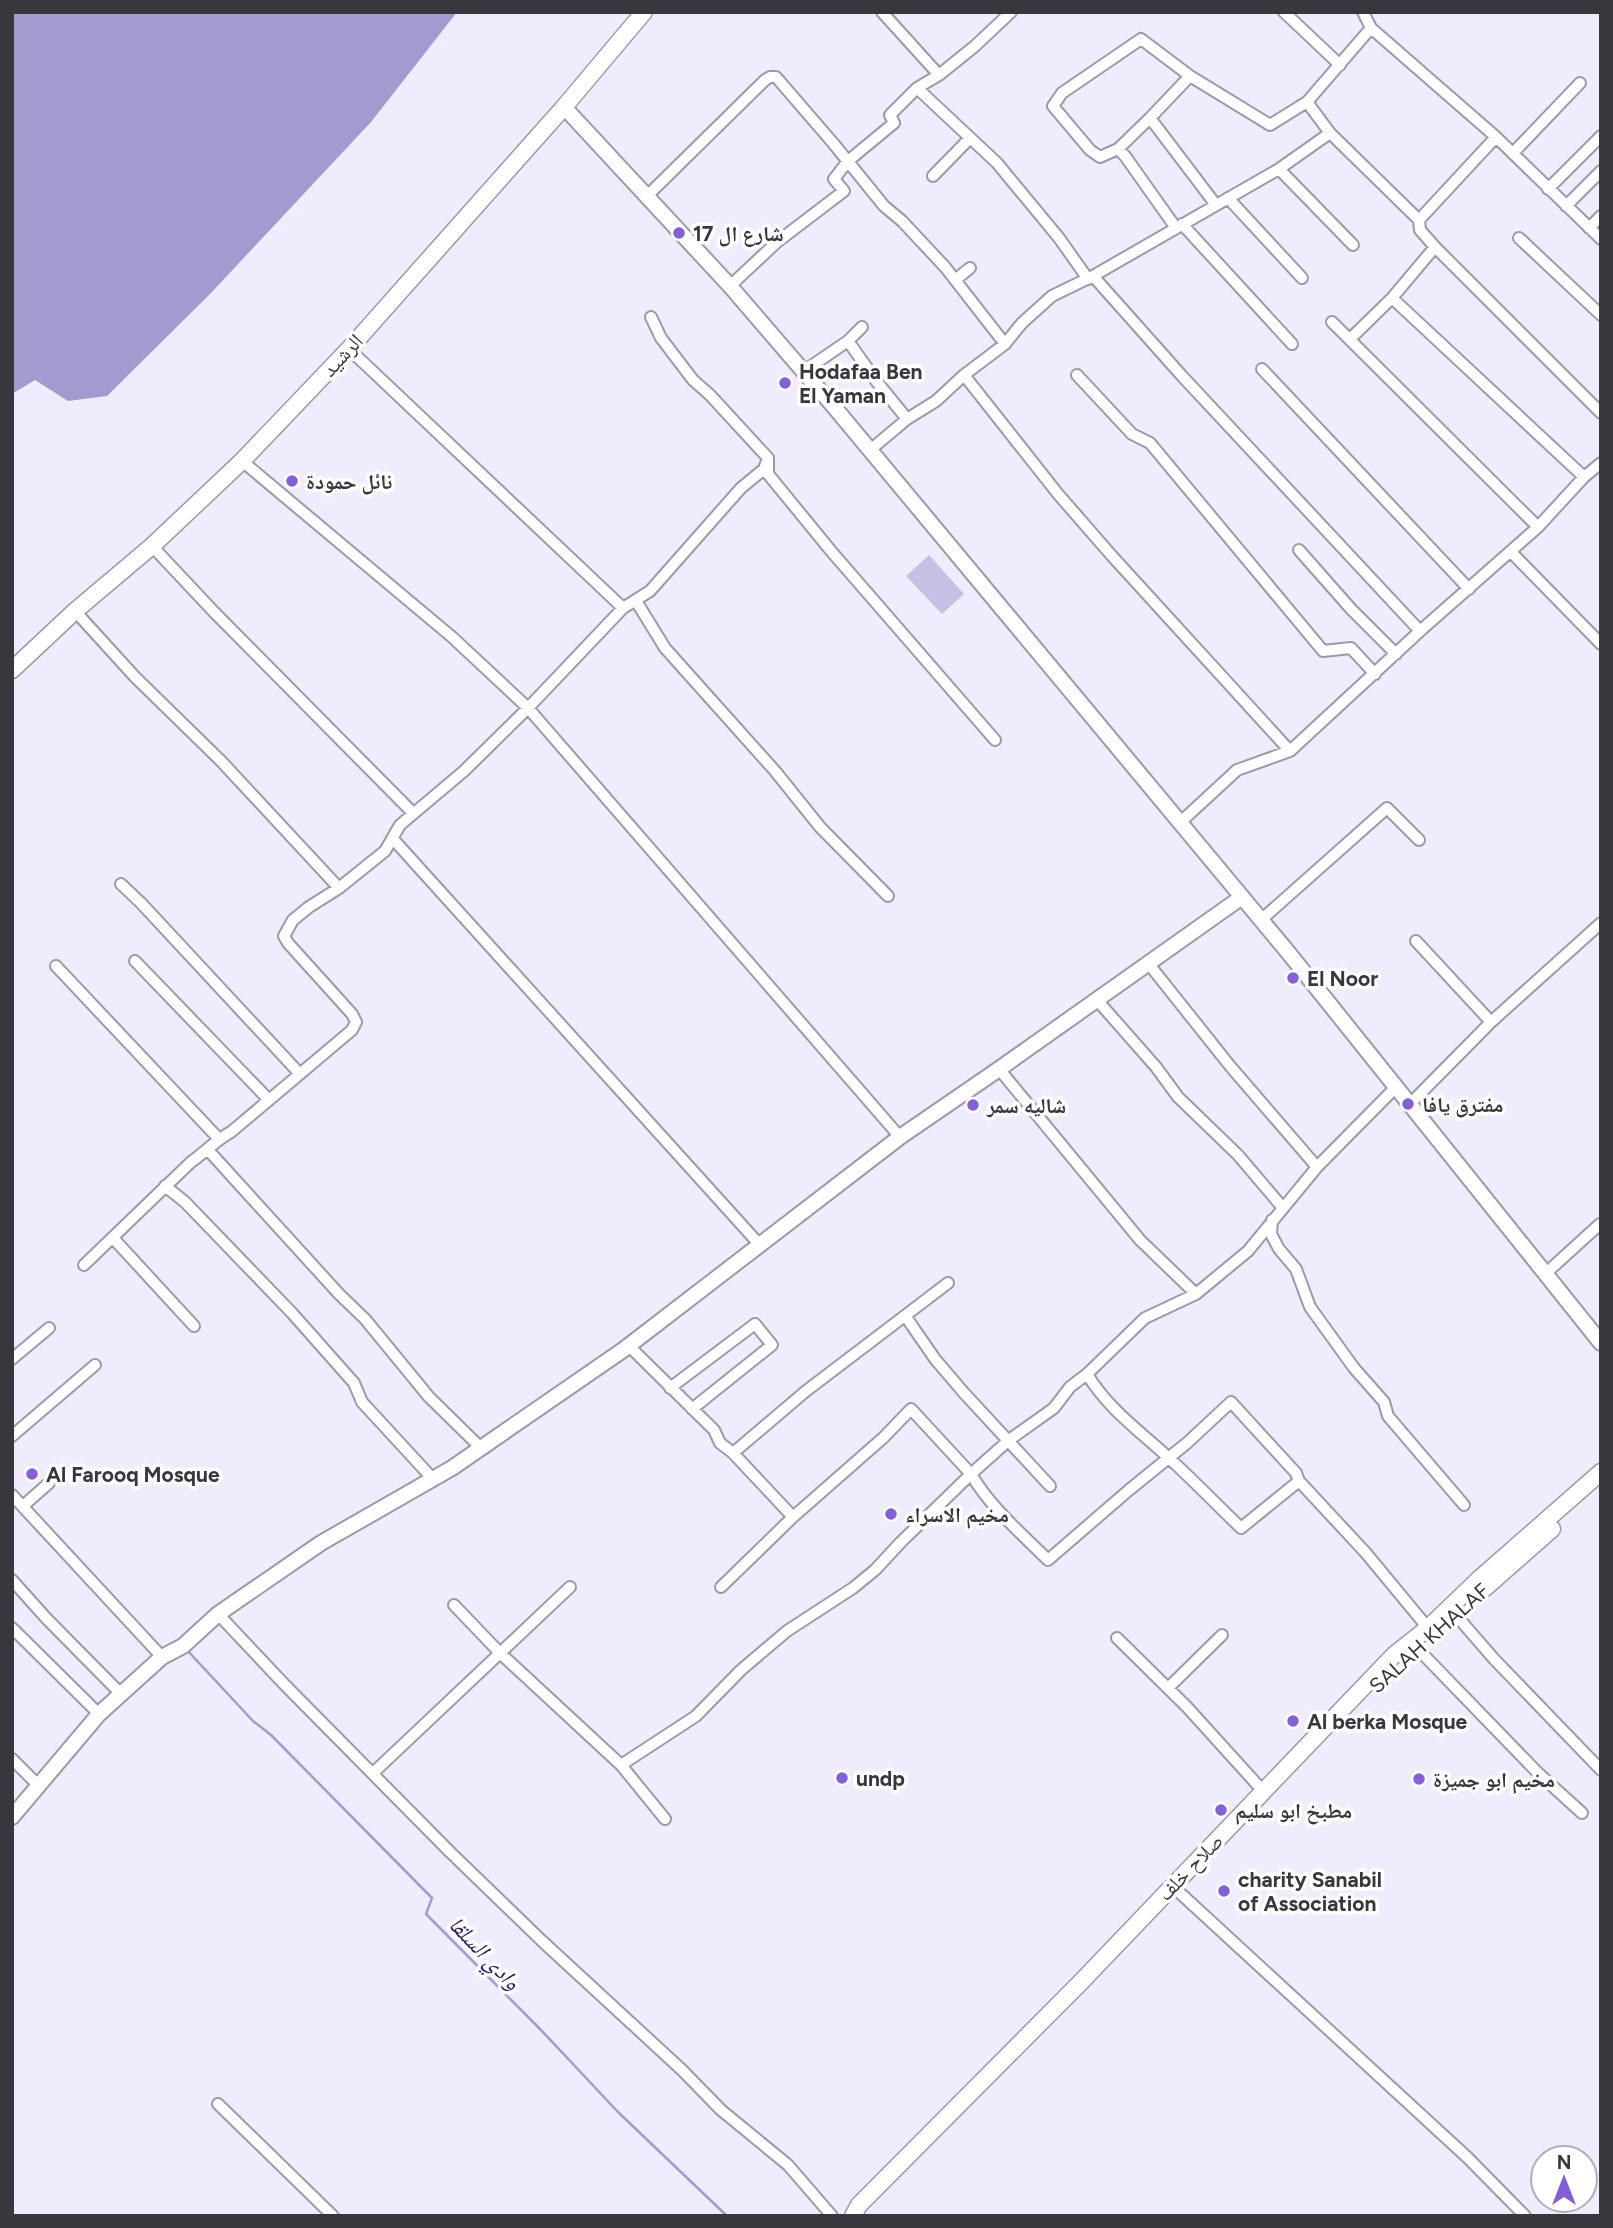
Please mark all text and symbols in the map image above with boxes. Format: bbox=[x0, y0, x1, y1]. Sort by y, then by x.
place label: شارع ال 17 bbox=[693, 221, 784, 247]
marker: شارع ال 17 bbox=[671, 225, 687, 241]
street label: الرشيد bbox=[316, 328, 368, 382]
place label: Hodafaa Ben El Yaman bbox=[799, 359, 922, 408]
marker: Hodafaa Ben El Yaman bbox=[777, 375, 793, 391]
place label: نائل حمودة bbox=[306, 469, 392, 495]
marker: نائل حمودة bbox=[284, 473, 300, 489]
place label: El Noor bbox=[1307, 966, 1378, 991]
marker: El Noor bbox=[1285, 970, 1301, 986]
place label: مفترق يافا bbox=[1422, 1092, 1503, 1118]
place label: شاليه سمر bbox=[986, 1093, 1066, 1118]
marker: مفترق يافا bbox=[1400, 1096, 1416, 1112]
marker: شاليه سمر bbox=[965, 1097, 981, 1113]
place label: Al Farooq Mosque bbox=[46, 1462, 220, 1487]
marker: Al Farooq Mosque bbox=[24, 1466, 40, 1482]
place label: مخيم الاسراء bbox=[905, 1502, 1009, 1529]
marker: مخيم الاسراء bbox=[883, 1506, 899, 1522]
street label: SALAH KHALAF bbox=[1364, 1578, 1494, 1698]
place label: Al berka Mosque bbox=[1307, 1709, 1468, 1734]
marker: Al berka Mosque bbox=[1285, 1713, 1301, 1729]
place label: undp bbox=[856, 1766, 905, 1791]
place label: مخيم ابو جميزة bbox=[1433, 1767, 1555, 1794]
marker: undp bbox=[834, 1770, 850, 1786]
marker: مخيم ابو جميزة bbox=[1411, 1771, 1427, 1787]
place label: مطبخ ابو سليم bbox=[1235, 1798, 1352, 1825]
marker: مطبخ ابو سليم bbox=[1213, 1802, 1229, 1818]
street label: صلاح خلف bbox=[1152, 1828, 1229, 1906]
place label: charity Sanabil of Association bbox=[1238, 1867, 1382, 1916]
marker: charity Sanabil of Association bbox=[1216, 1883, 1232, 1899]
water label: وادي السلقا bbox=[440, 1910, 527, 1999]
north arrow bbox=[1529, 2144, 1599, 2214]
text: N bbox=[1557, 2151, 1571, 2174]

